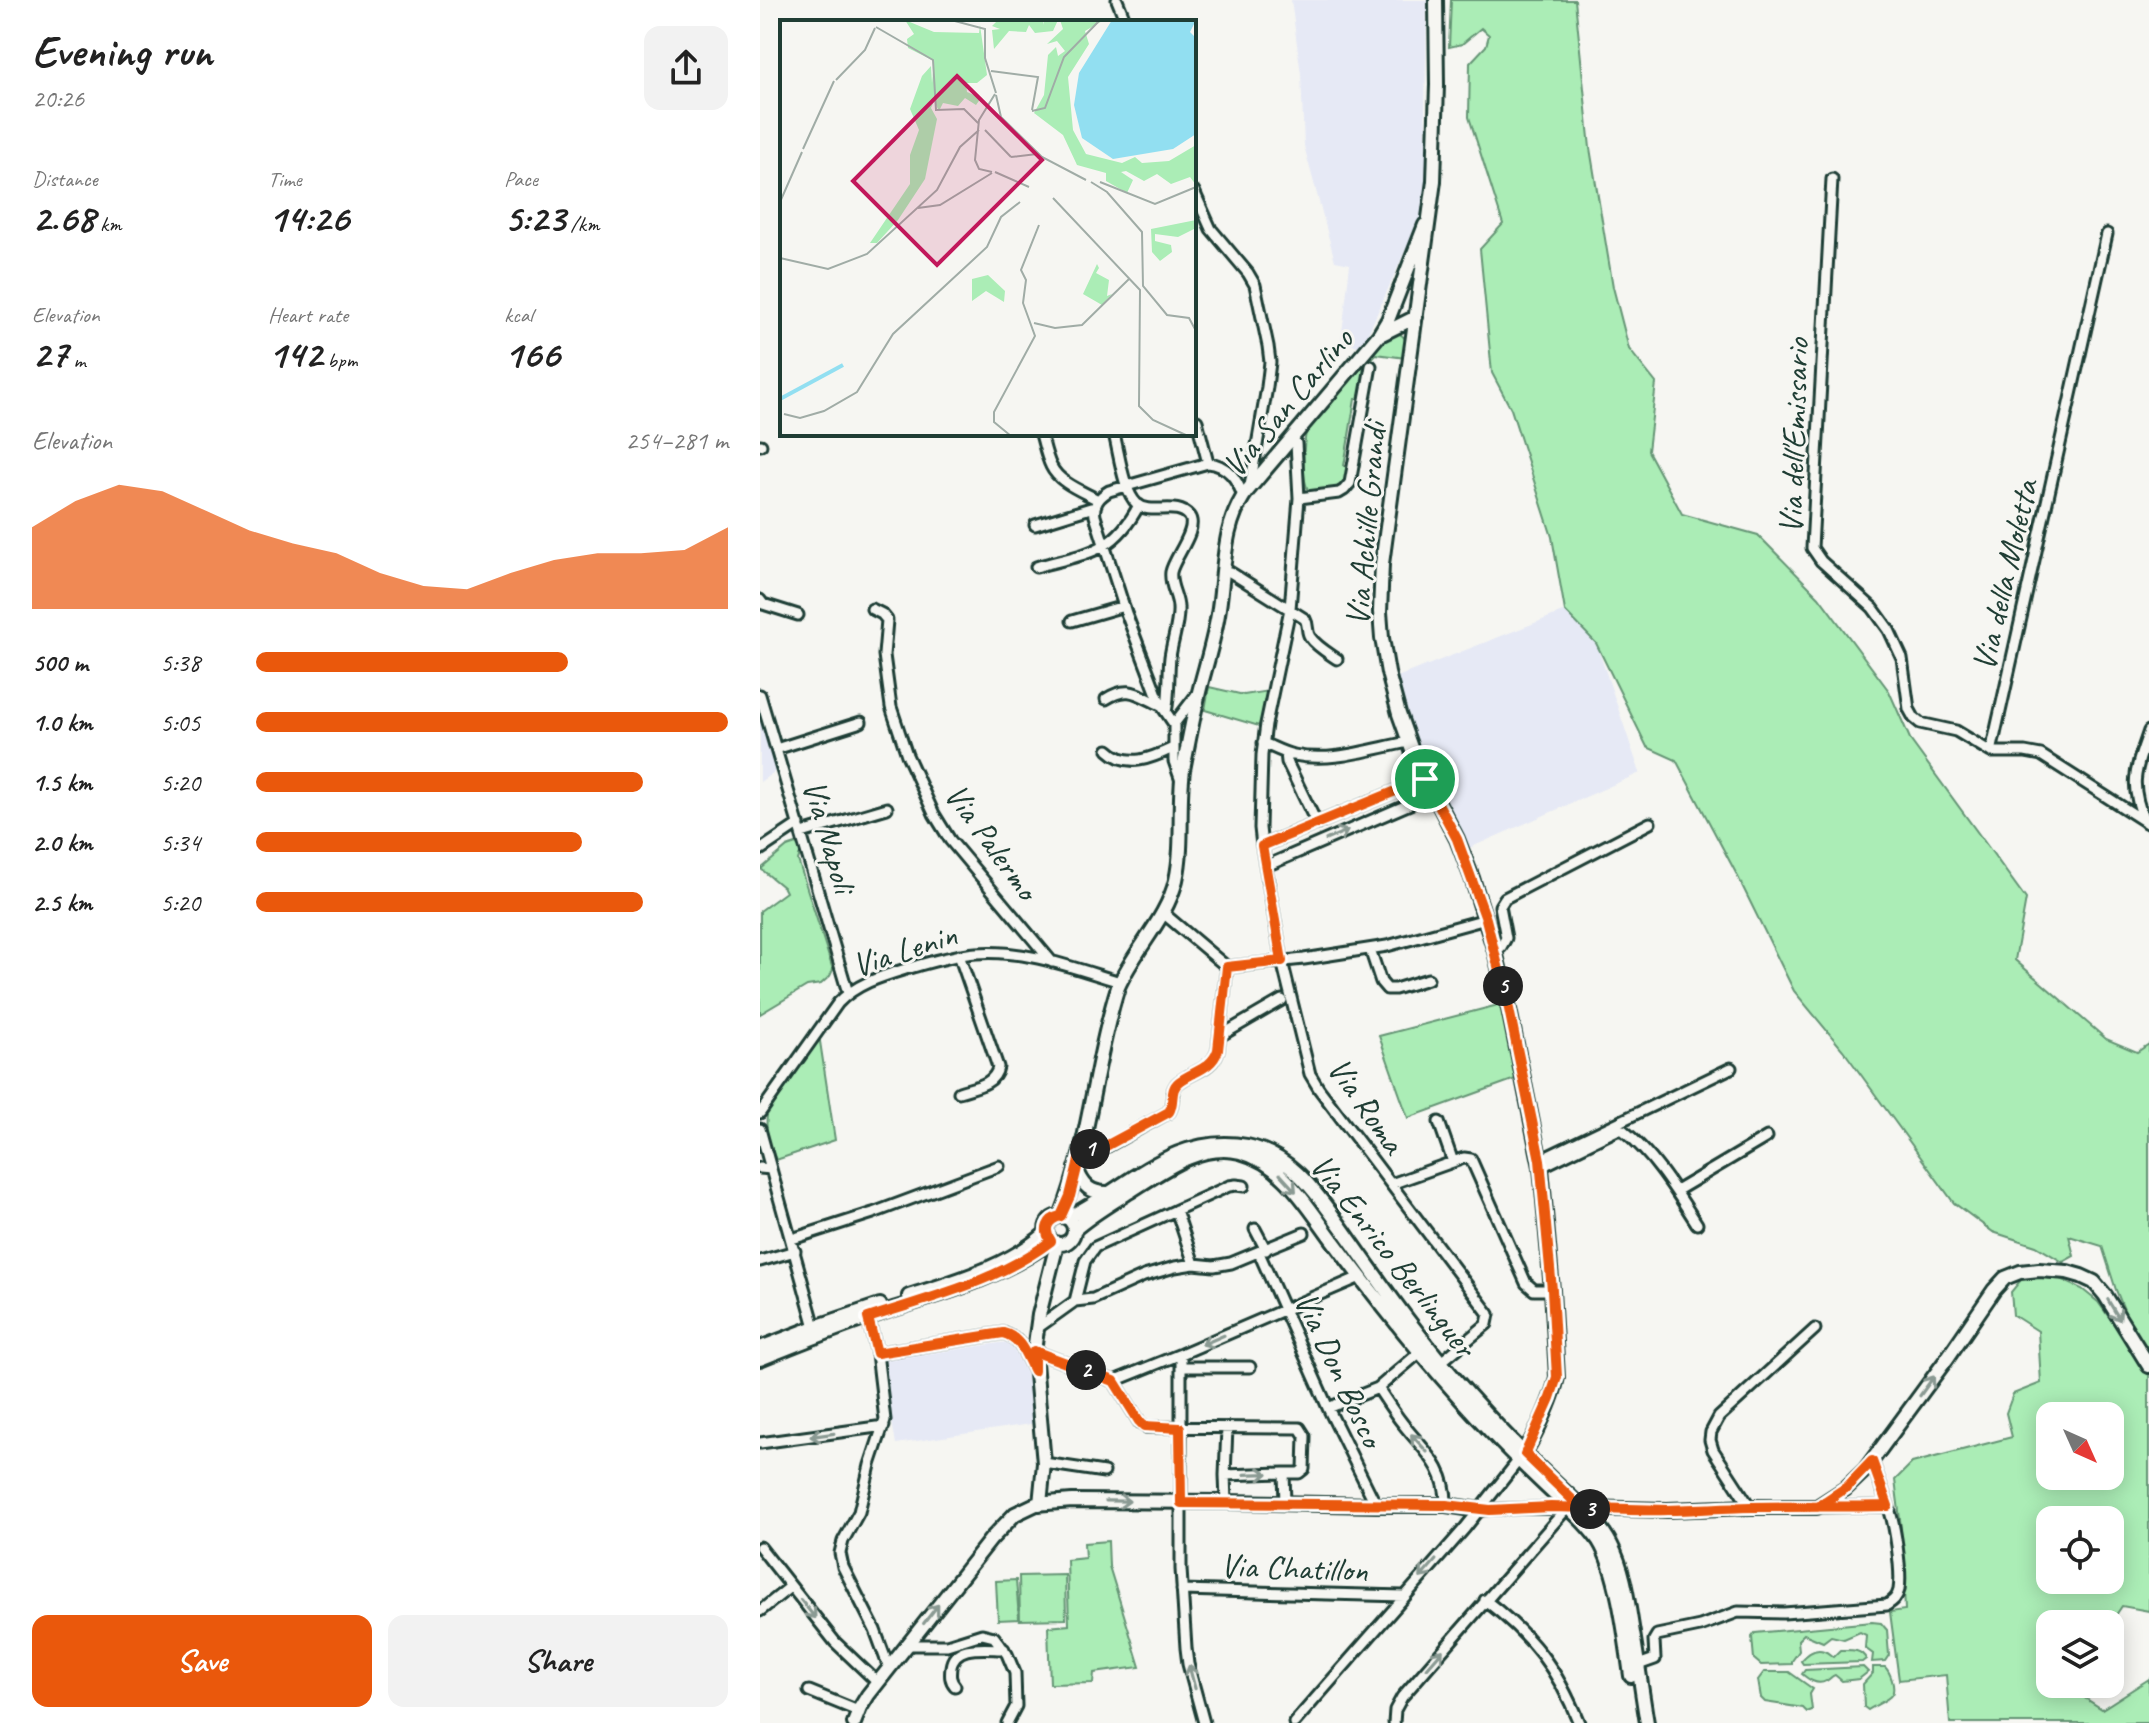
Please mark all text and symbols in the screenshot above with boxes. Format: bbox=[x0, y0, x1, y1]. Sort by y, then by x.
inset map bbox=[780, 20, 1196, 436]
text: Evening run bbox=[32, 24, 212, 79]
button: share bbox=[644, 26, 728, 110]
text: 20:26 bbox=[32, 82, 84, 115]
text: Distance bbox=[32, 165, 98, 193]
text: Time bbox=[268, 165, 302, 193]
text: Pace bbox=[504, 165, 538, 193]
text: 2.68 bbox=[32, 193, 95, 243]
text: 14:26 bbox=[268, 193, 349, 243]
text: 5:23 bbox=[504, 193, 565, 243]
text: km bbox=[95, 210, 122, 238]
text: /km bbox=[565, 210, 599, 238]
text: Elevation bbox=[32, 301, 100, 329]
text: Heart rate bbox=[268, 301, 348, 329]
text: kcal bbox=[504, 301, 533, 329]
street label: Via San Carlino bbox=[1212, 317, 1364, 486]
text: 27 bbox=[32, 329, 68, 379]
text: 142 bbox=[268, 329, 322, 379]
text: 166 bbox=[504, 329, 560, 379]
street label: Via dell'Emissario bbox=[1769, 336, 1818, 534]
text: m bbox=[68, 346, 86, 374]
text: bpm bbox=[322, 346, 358, 374]
street label: Via Achille Grandi bbox=[1335, 416, 1396, 628]
text: Elevation bbox=[32, 424, 112, 457]
text: 254–281 m bbox=[625, 424, 728, 457]
street label: Via della Moletta bbox=[1962, 473, 2048, 675]
text: 500 m bbox=[32, 646, 88, 679]
text: 5:38 bbox=[160, 646, 200, 679]
text: 1.0 km bbox=[32, 706, 92, 739]
text: 5:05 bbox=[160, 706, 200, 739]
pin bbox=[1391, 745, 1459, 813]
icon: arrive bbox=[1403, 757, 1447, 801]
text: 1.5 km bbox=[32, 766, 92, 799]
text: 5:20 bbox=[160, 766, 200, 799]
street label: Via Napoli bbox=[793, 775, 867, 901]
street label: Via Palermo bbox=[935, 775, 1050, 911]
text: 2.0 km bbox=[32, 826, 92, 859]
text: 5:34 bbox=[160, 826, 200, 859]
one-way arrow bbox=[1324, 827, 1349, 842]
text: 2.5 km bbox=[32, 886, 92, 919]
text: 5:20 bbox=[160, 886, 200, 919]
street label: Via Lenin bbox=[846, 912, 963, 987]
pin: 5 bbox=[1483, 966, 1523, 1006]
text: 5 bbox=[1498, 972, 1508, 1000]
street label: Via Roma bbox=[1318, 1049, 1416, 1163]
pin: 1 bbox=[1070, 1129, 1110, 1169]
text: 1 bbox=[1085, 1135, 1095, 1163]
street label: Via Enrico Berlinguer bbox=[1301, 1145, 1488, 1368]
one-way arrow bbox=[1278, 1173, 1296, 1193]
street label: Via Don Bosco bbox=[1285, 1285, 1396, 1457]
one-way arrow bbox=[2106, 1298, 2122, 1321]
one-way arrow bbox=[1201, 1334, 1226, 1349]
pin: 2 bbox=[1066, 1350, 1106, 1390]
text: 2 bbox=[1081, 1356, 1091, 1384]
one-way arrow bbox=[1918, 1376, 1935, 1397]
north arrow bbox=[2036, 1402, 2124, 1490]
map controls bbox=[2036, 1402, 2124, 1698]
one-way arrow bbox=[809, 1427, 836, 1442]
one-way arrow bbox=[1411, 1434, 1429, 1454]
one-way arrow bbox=[1242, 1466, 1269, 1481]
pin: 3 bbox=[1570, 1489, 1610, 1529]
one-way arrow bbox=[1104, 1494, 1131, 1509]
text: 3 bbox=[1585, 1495, 1595, 1523]
button: locate bbox=[2036, 1506, 2124, 1594]
street label: Via Chatillon bbox=[1220, 1543, 1369, 1592]
one-way arrow bbox=[1419, 1559, 1437, 1579]
one-way arrow bbox=[799, 1598, 817, 1619]
one-way arrow bbox=[922, 1604, 940, 1625]
button: layers bbox=[2036, 1610, 2124, 1698]
button: Save bbox=[32, 1615, 372, 1707]
button: Share bbox=[388, 1615, 728, 1707]
one-way arrow bbox=[1426, 1650, 1444, 1670]
one-way arrow bbox=[1184, 1665, 1199, 1691]

